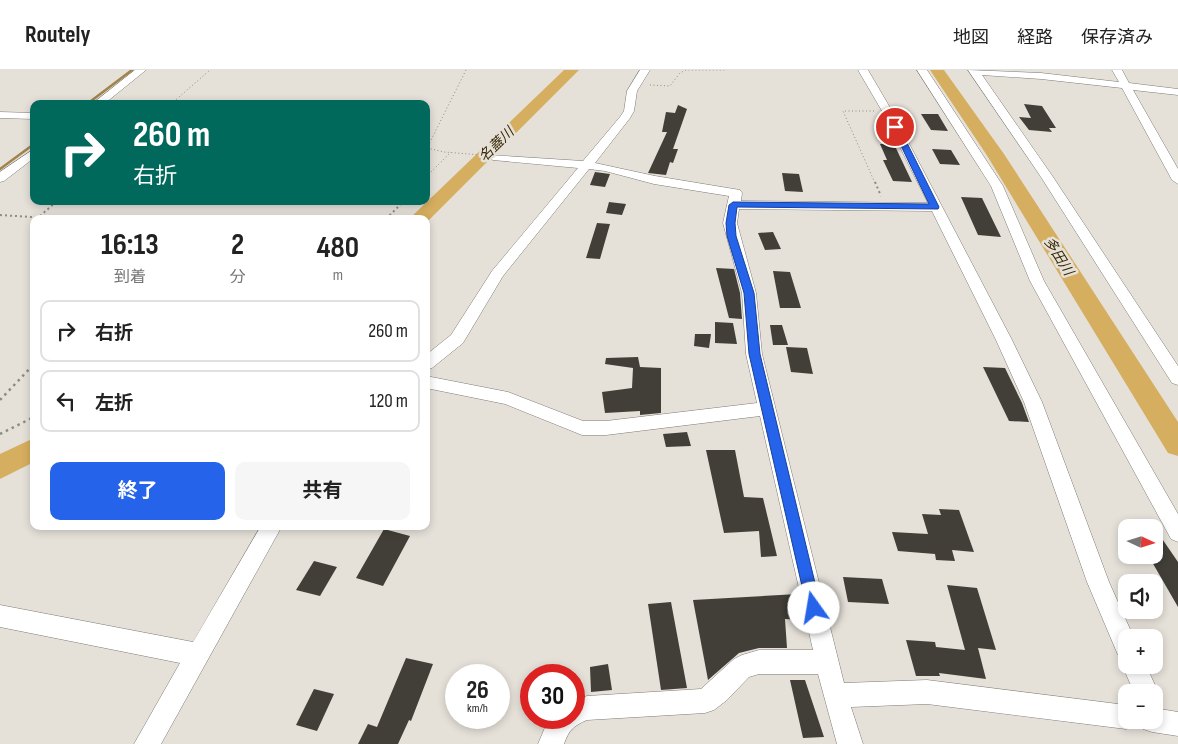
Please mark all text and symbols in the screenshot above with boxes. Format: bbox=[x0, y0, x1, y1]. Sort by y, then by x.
text: Routely bbox=[25, 20, 90, 49]
text: 地図 bbox=[953, 27, 989, 48]
text: 経路 bbox=[1017, 27, 1053, 48]
text: 保存済み bbox=[1081, 27, 1153, 48]
pin bbox=[874, 106, 916, 148]
icon: arrive bbox=[881, 113, 909, 141]
text: 260 m bbox=[133, 114, 210, 157]
icon: right bbox=[50, 120, 115, 185]
water label: 名蓋川 bbox=[475, 122, 519, 165]
text: 右折 bbox=[133, 163, 177, 190]
text: 16:13 bbox=[101, 227, 159, 263]
text: 2 bbox=[231, 227, 244, 263]
text: 480 bbox=[317, 230, 359, 266]
water label: 多田川 bbox=[1040, 234, 1078, 280]
text: m bbox=[333, 266, 343, 285]
text: 到着 bbox=[114, 268, 146, 287]
text: 分 bbox=[230, 268, 246, 287]
icon: right bbox=[52, 317, 80, 345]
text: 260 m bbox=[368, 320, 408, 343]
text: 右折 bbox=[95, 322, 133, 345]
icon: left bbox=[52, 387, 80, 415]
text: 120 m bbox=[370, 390, 408, 413]
text: 左折 bbox=[95, 392, 133, 415]
button: 終了 bbox=[50, 462, 225, 520]
button: 共有 bbox=[235, 462, 410, 520]
north arrow bbox=[1118, 519, 1162, 564]
map controls bbox=[1118, 519, 1163, 729]
button: sound bbox=[1118, 574, 1163, 619]
position arrow bbox=[787, 581, 839, 633]
button: + bbox=[1118, 629, 1163, 674]
speed limit sign: 30 bbox=[520, 664, 585, 729]
text: 26 bbox=[466, 675, 489, 706]
button: − bbox=[1118, 684, 1163, 729]
text: km/h bbox=[467, 701, 488, 716]

